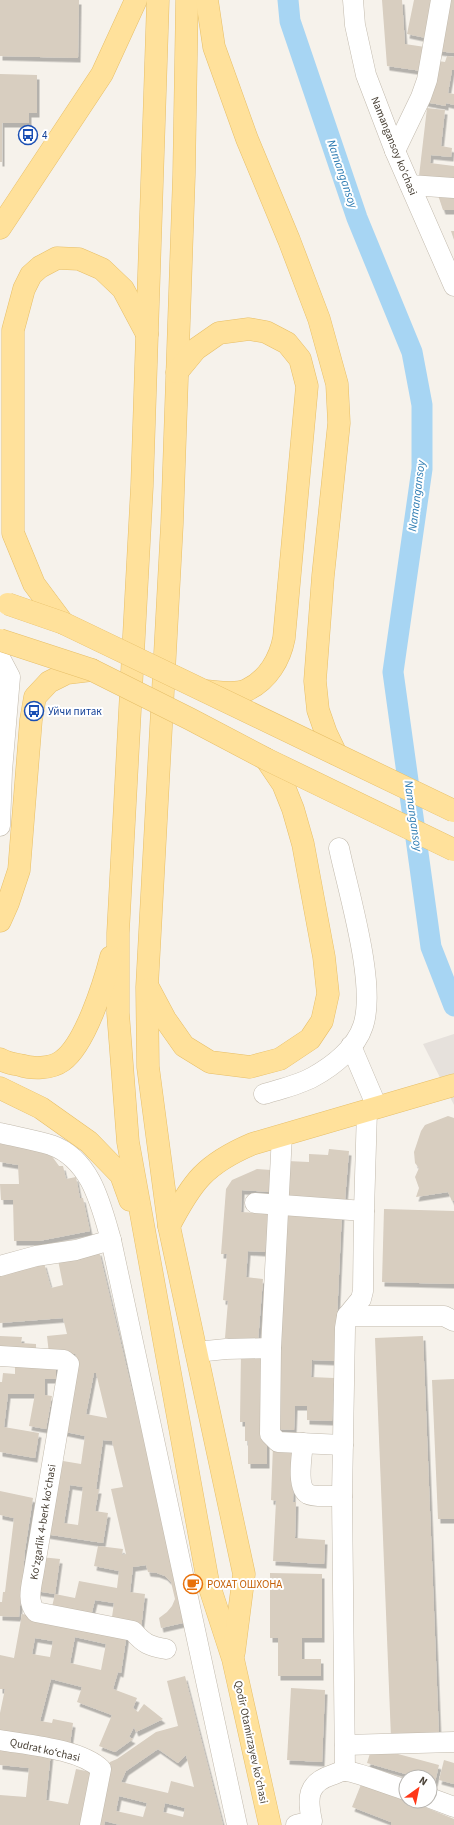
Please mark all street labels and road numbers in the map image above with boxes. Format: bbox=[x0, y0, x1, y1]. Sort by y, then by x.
street label: Namangansoy ko'chasi bbox=[367, 94, 421, 198]
street label: Koʻzgarlik 4-berk koʻchasi bbox=[26, 1463, 60, 1581]
street label: Qodir Otamirzayev koʻchasi bbox=[231, 1679, 271, 1805]
street label: Qudrat koʻchasi bbox=[8, 1735, 82, 1765]

